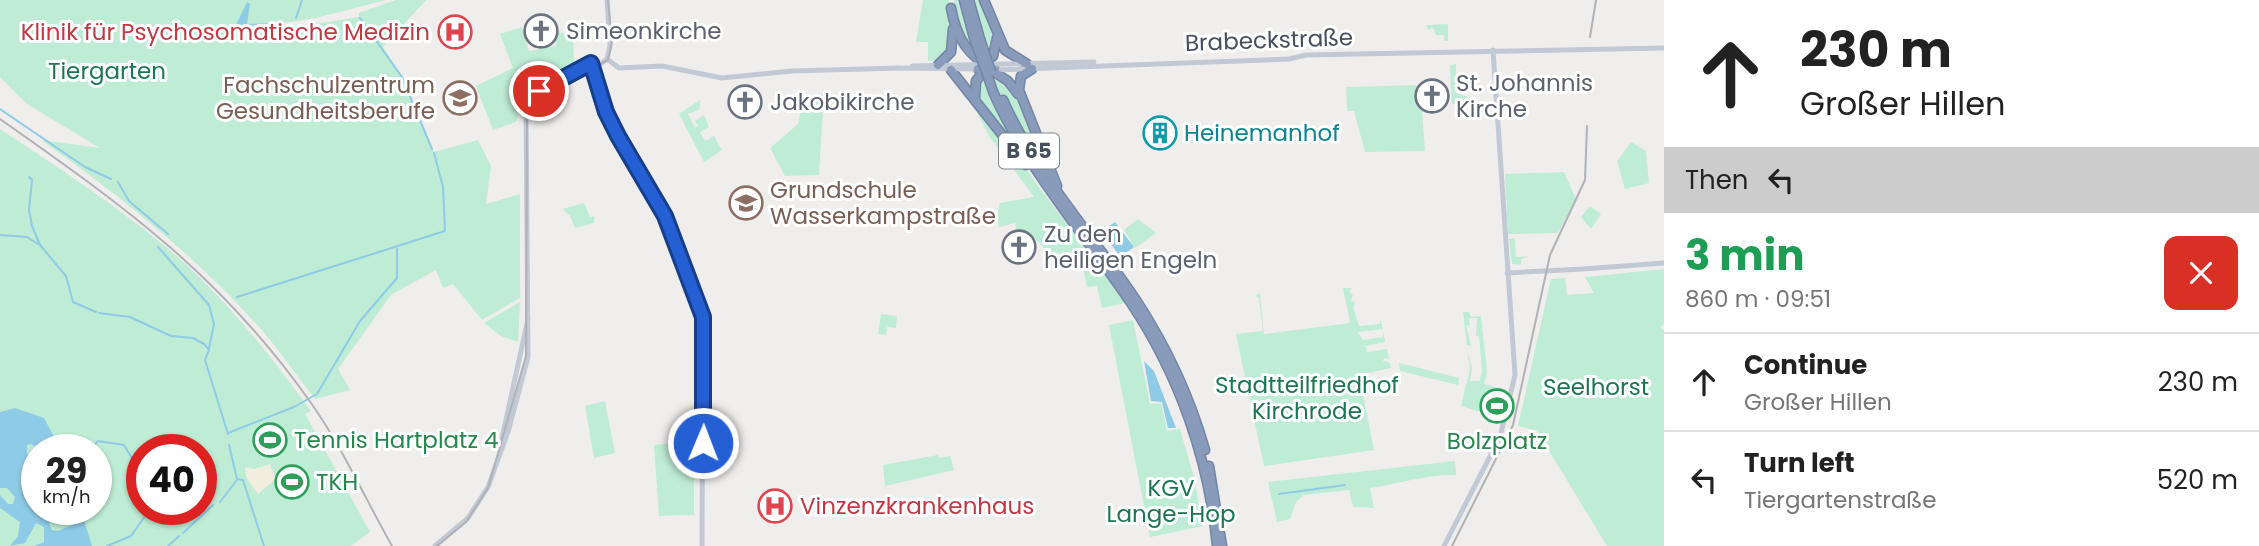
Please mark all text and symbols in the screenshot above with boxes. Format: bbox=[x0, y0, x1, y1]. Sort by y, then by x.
church icon: Simeonkirche bbox=[522, 12, 560, 50]
hospital icon: Klinik für Psychosomatische Medizin bbox=[436, 13, 474, 51]
place label: Simeonkirche bbox=[566, 15, 722, 47]
place label: Klinik für Psychosomatische Medizin bbox=[21, 16, 430, 48]
text: 230 m bbox=[1800, 16, 1952, 84]
street label: Brabeckstraße bbox=[1184, 21, 1354, 59]
icon: ahead bbox=[1685, 28, 1776, 119]
park label: Tiergarten bbox=[48, 55, 166, 87]
pin bbox=[509, 61, 569, 121]
place label: St. Johannis Kirche bbox=[1456, 67, 1593, 125]
place label: Fachschulzentrum Gesundheitsberufe bbox=[216, 69, 435, 127]
icon: arrive bbox=[520, 72, 558, 110]
church icon: St. Johannis Kirche bbox=[1413, 77, 1451, 115]
school or university icon: Fachschulzentrum Gesundheitsberufe bbox=[441, 79, 479, 117]
text: Großer Hillen bbox=[1800, 81, 2006, 126]
church icon: Jakobikirche bbox=[726, 83, 764, 121]
place label: Jakobikirche bbox=[770, 86, 915, 118]
building icon: Heinemanhof bbox=[1141, 114, 1179, 152]
place label: Heinemanhof bbox=[1184, 117, 1340, 149]
road number: B 65 bbox=[999, 134, 1059, 168]
icon: left bbox=[1762, 161, 1800, 199]
text: Then bbox=[1685, 162, 1748, 198]
place label: Grundschule Wasserkampstraße bbox=[770, 174, 996, 232]
school or university icon: Grundschule Wasserkampstraße bbox=[727, 184, 765, 222]
place label: Zu den heiligen Engeln bbox=[1044, 218, 1217, 276]
text: 3 min bbox=[1685, 226, 1805, 285]
church icon: Zu den heiligen Engeln bbox=[1000, 228, 1038, 266]
button: close bbox=[2164, 236, 2238, 310]
text: 860 m · 09:51 bbox=[1685, 283, 1831, 315]
text: Continue bbox=[1744, 347, 1867, 383]
icon: ahead bbox=[1685, 363, 1723, 401]
text: 230 m bbox=[2158, 364, 2238, 400]
park label: Stadtteilfriedhof Kirchrode bbox=[1215, 369, 1399, 427]
park label: Seelhorst bbox=[1543, 371, 1649, 403]
text: Großer Hillen bbox=[1744, 386, 1892, 418]
sports icon: Bolzplatz bbox=[1478, 387, 1516, 425]
position arrow bbox=[666, 406, 740, 480]
sports icon: Tennis Hartplatz 4 bbox=[251, 421, 289, 459]
place label: Tennis Hartplatz 4 bbox=[294, 424, 499, 456]
place label: Bolzplatz bbox=[1447, 425, 1547, 457]
speed limit sign: 40 bbox=[126, 434, 217, 525]
text: Turn left bbox=[1744, 445, 1855, 481]
text: 29 bbox=[46, 446, 87, 495]
icon: left bbox=[1685, 461, 1723, 499]
text: 520 m bbox=[2157, 462, 2238, 498]
sports icon: TKH bbox=[273, 463, 311, 501]
place label: TKH bbox=[316, 466, 358, 498]
park label: KGV Lange-Hop bbox=[1107, 472, 1235, 530]
text: km/h bbox=[43, 484, 90, 509]
text: Tiergartenstraße bbox=[1744, 484, 1936, 516]
hospital icon: Vinzenzkrankenhaus bbox=[756, 487, 794, 525]
place label: Vinzenzkrankenhaus bbox=[800, 490, 1034, 522]

